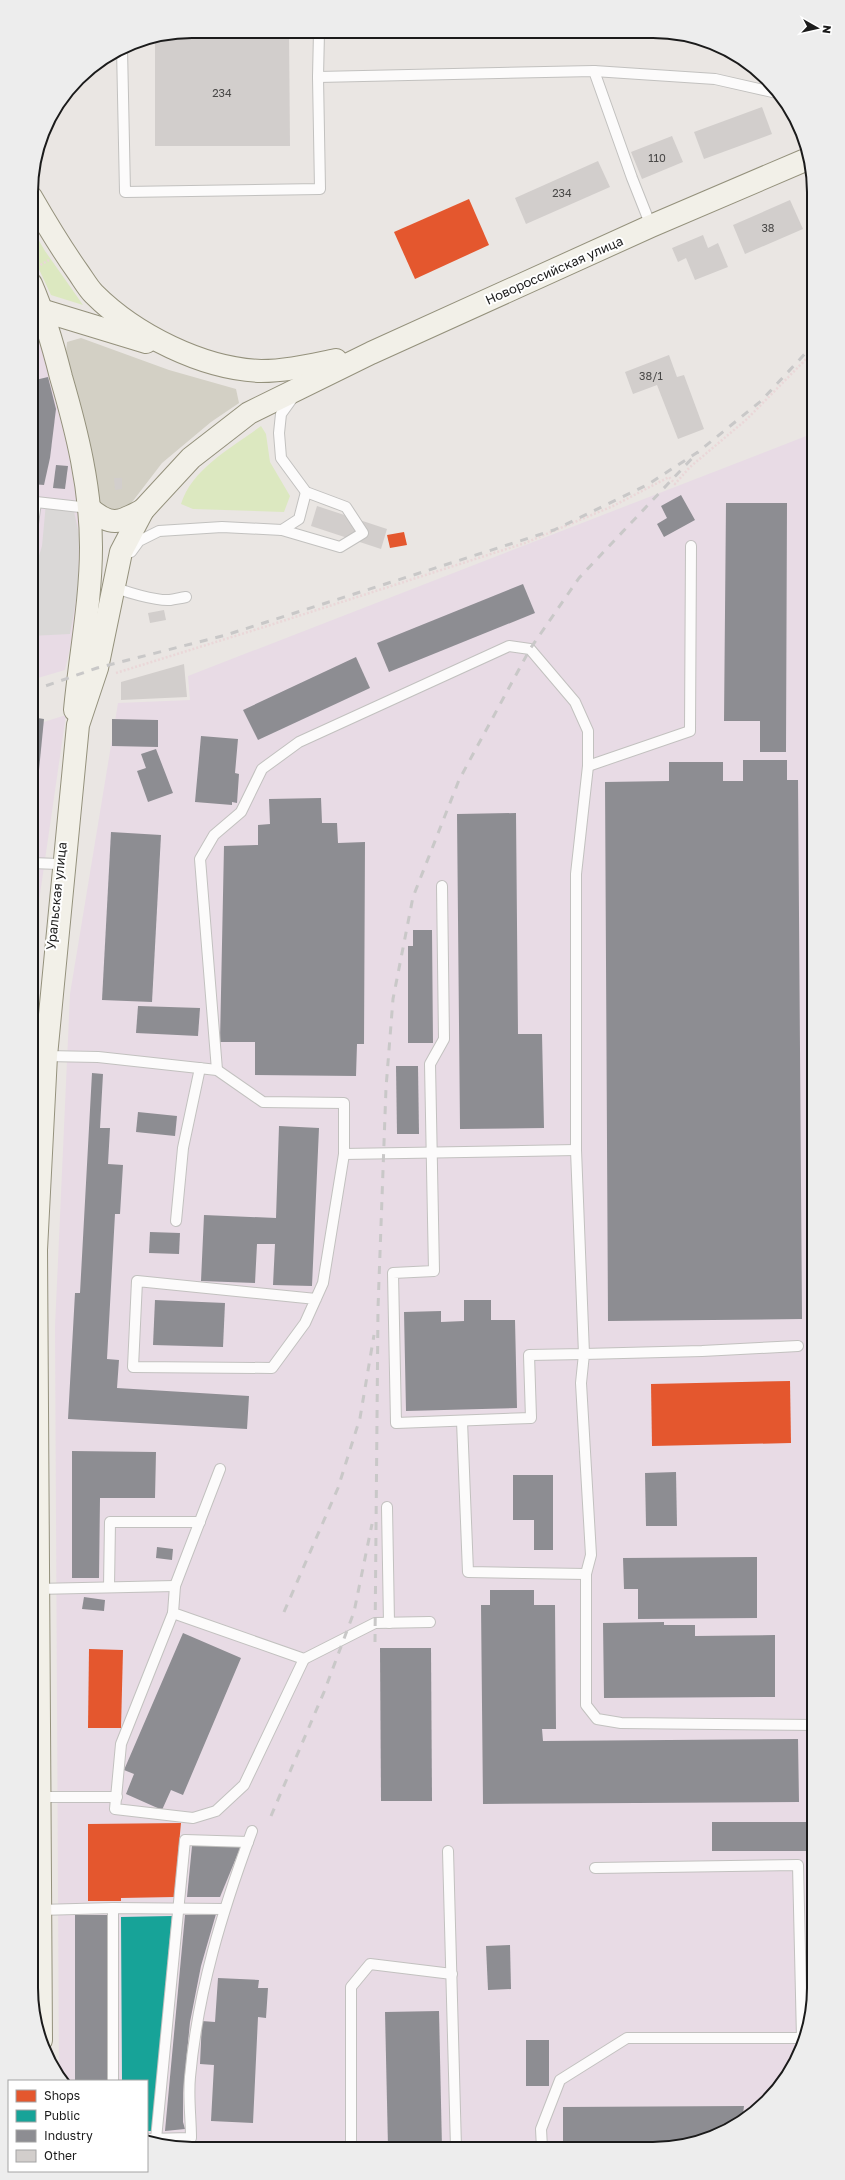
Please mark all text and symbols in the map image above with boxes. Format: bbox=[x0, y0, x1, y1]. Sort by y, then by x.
north arrow bbox=[797, 8, 837, 48]
text: N bbox=[820, 24, 834, 35]
house number: 234 bbox=[212, 86, 232, 99]
house number: 110 bbox=[648, 151, 666, 164]
house number: 234 bbox=[552, 186, 572, 199]
house number: 38 bbox=[761, 221, 775, 234]
street label: Новороссийская улица bbox=[483, 232, 625, 308]
house number: 38/1 bbox=[639, 369, 663, 382]
street label: Уральская улица bbox=[42, 841, 70, 951]
legend bbox=[8, 2080, 148, 2172]
text: Shops bbox=[44, 2088, 80, 2103]
text: Public bbox=[44, 2108, 81, 2123]
text: Industry bbox=[44, 2128, 93, 2143]
text: Other bbox=[44, 2148, 77, 2163]

